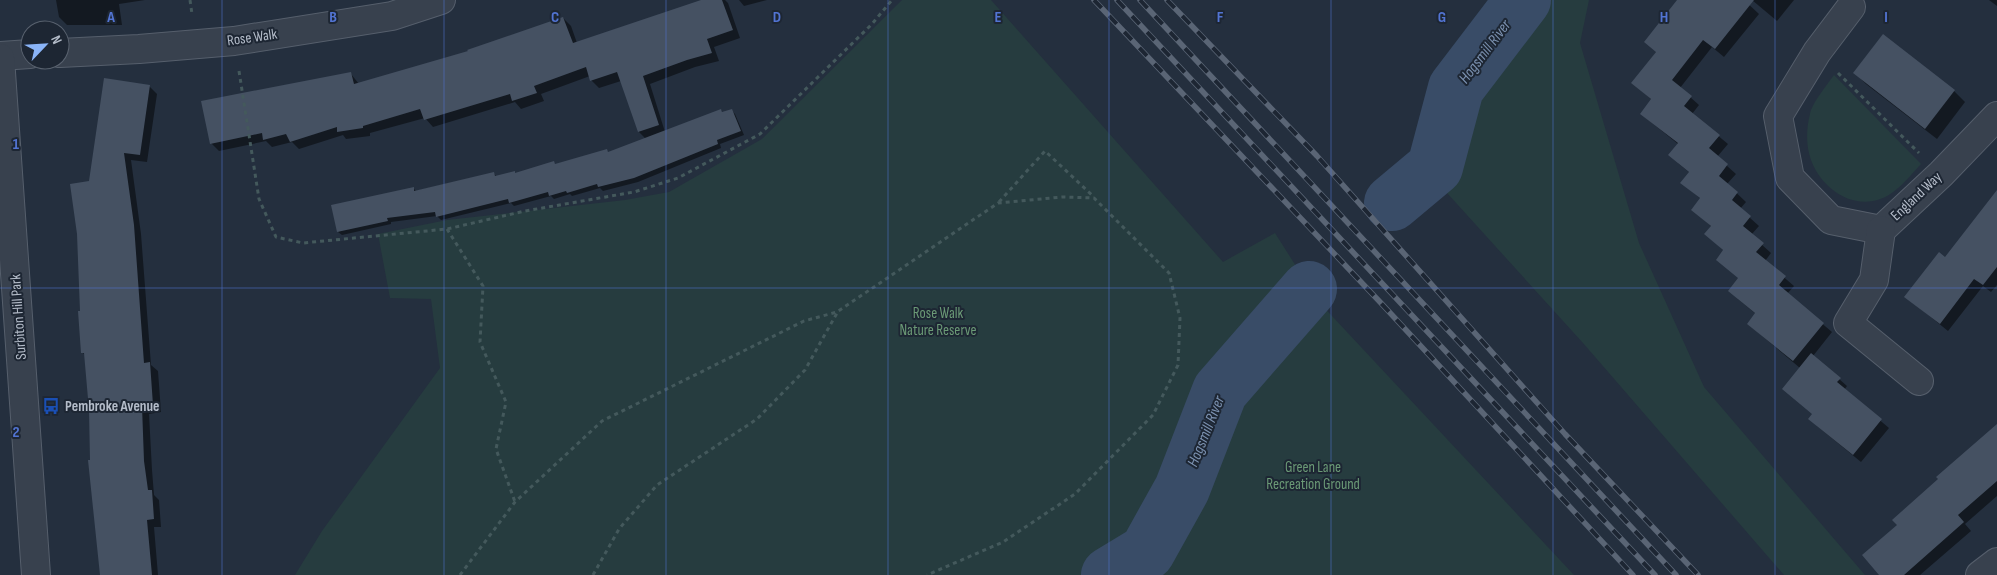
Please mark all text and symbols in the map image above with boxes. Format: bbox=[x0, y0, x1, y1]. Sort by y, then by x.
text: A bbox=[106, 8, 115, 27]
text: B bbox=[329, 8, 337, 27]
text: C bbox=[551, 8, 559, 27]
text: D bbox=[773, 8, 781, 27]
text: E bbox=[995, 8, 1002, 27]
text: F bbox=[1217, 8, 1224, 27]
text: G bbox=[1438, 8, 1446, 27]
text: H bbox=[1660, 8, 1668, 27]
text: I bbox=[1884, 8, 1888, 27]
water label: Hogsmill River bbox=[1455, 16, 1516, 87]
north arrow bbox=[20, 20, 70, 70]
street label: Rose Walk bbox=[226, 25, 279, 50]
text: N bbox=[47, 33, 66, 47]
text: 1 bbox=[13, 135, 20, 154]
street label: England Way bbox=[1887, 168, 1946, 225]
street label: Surbiton Hill Park bbox=[6, 273, 31, 360]
park label: Rose Walk Nature Reserve bbox=[899, 304, 977, 340]
water label: Hogsmill River bbox=[1184, 393, 1229, 470]
bus stop icon: Pembroke Avenue bbox=[41, 396, 61, 416]
place label: Pembroke Avenue bbox=[65, 397, 159, 416]
text: 2 bbox=[12, 423, 20, 442]
park label: Green Lane Recreation Ground bbox=[1266, 458, 1360, 494]

